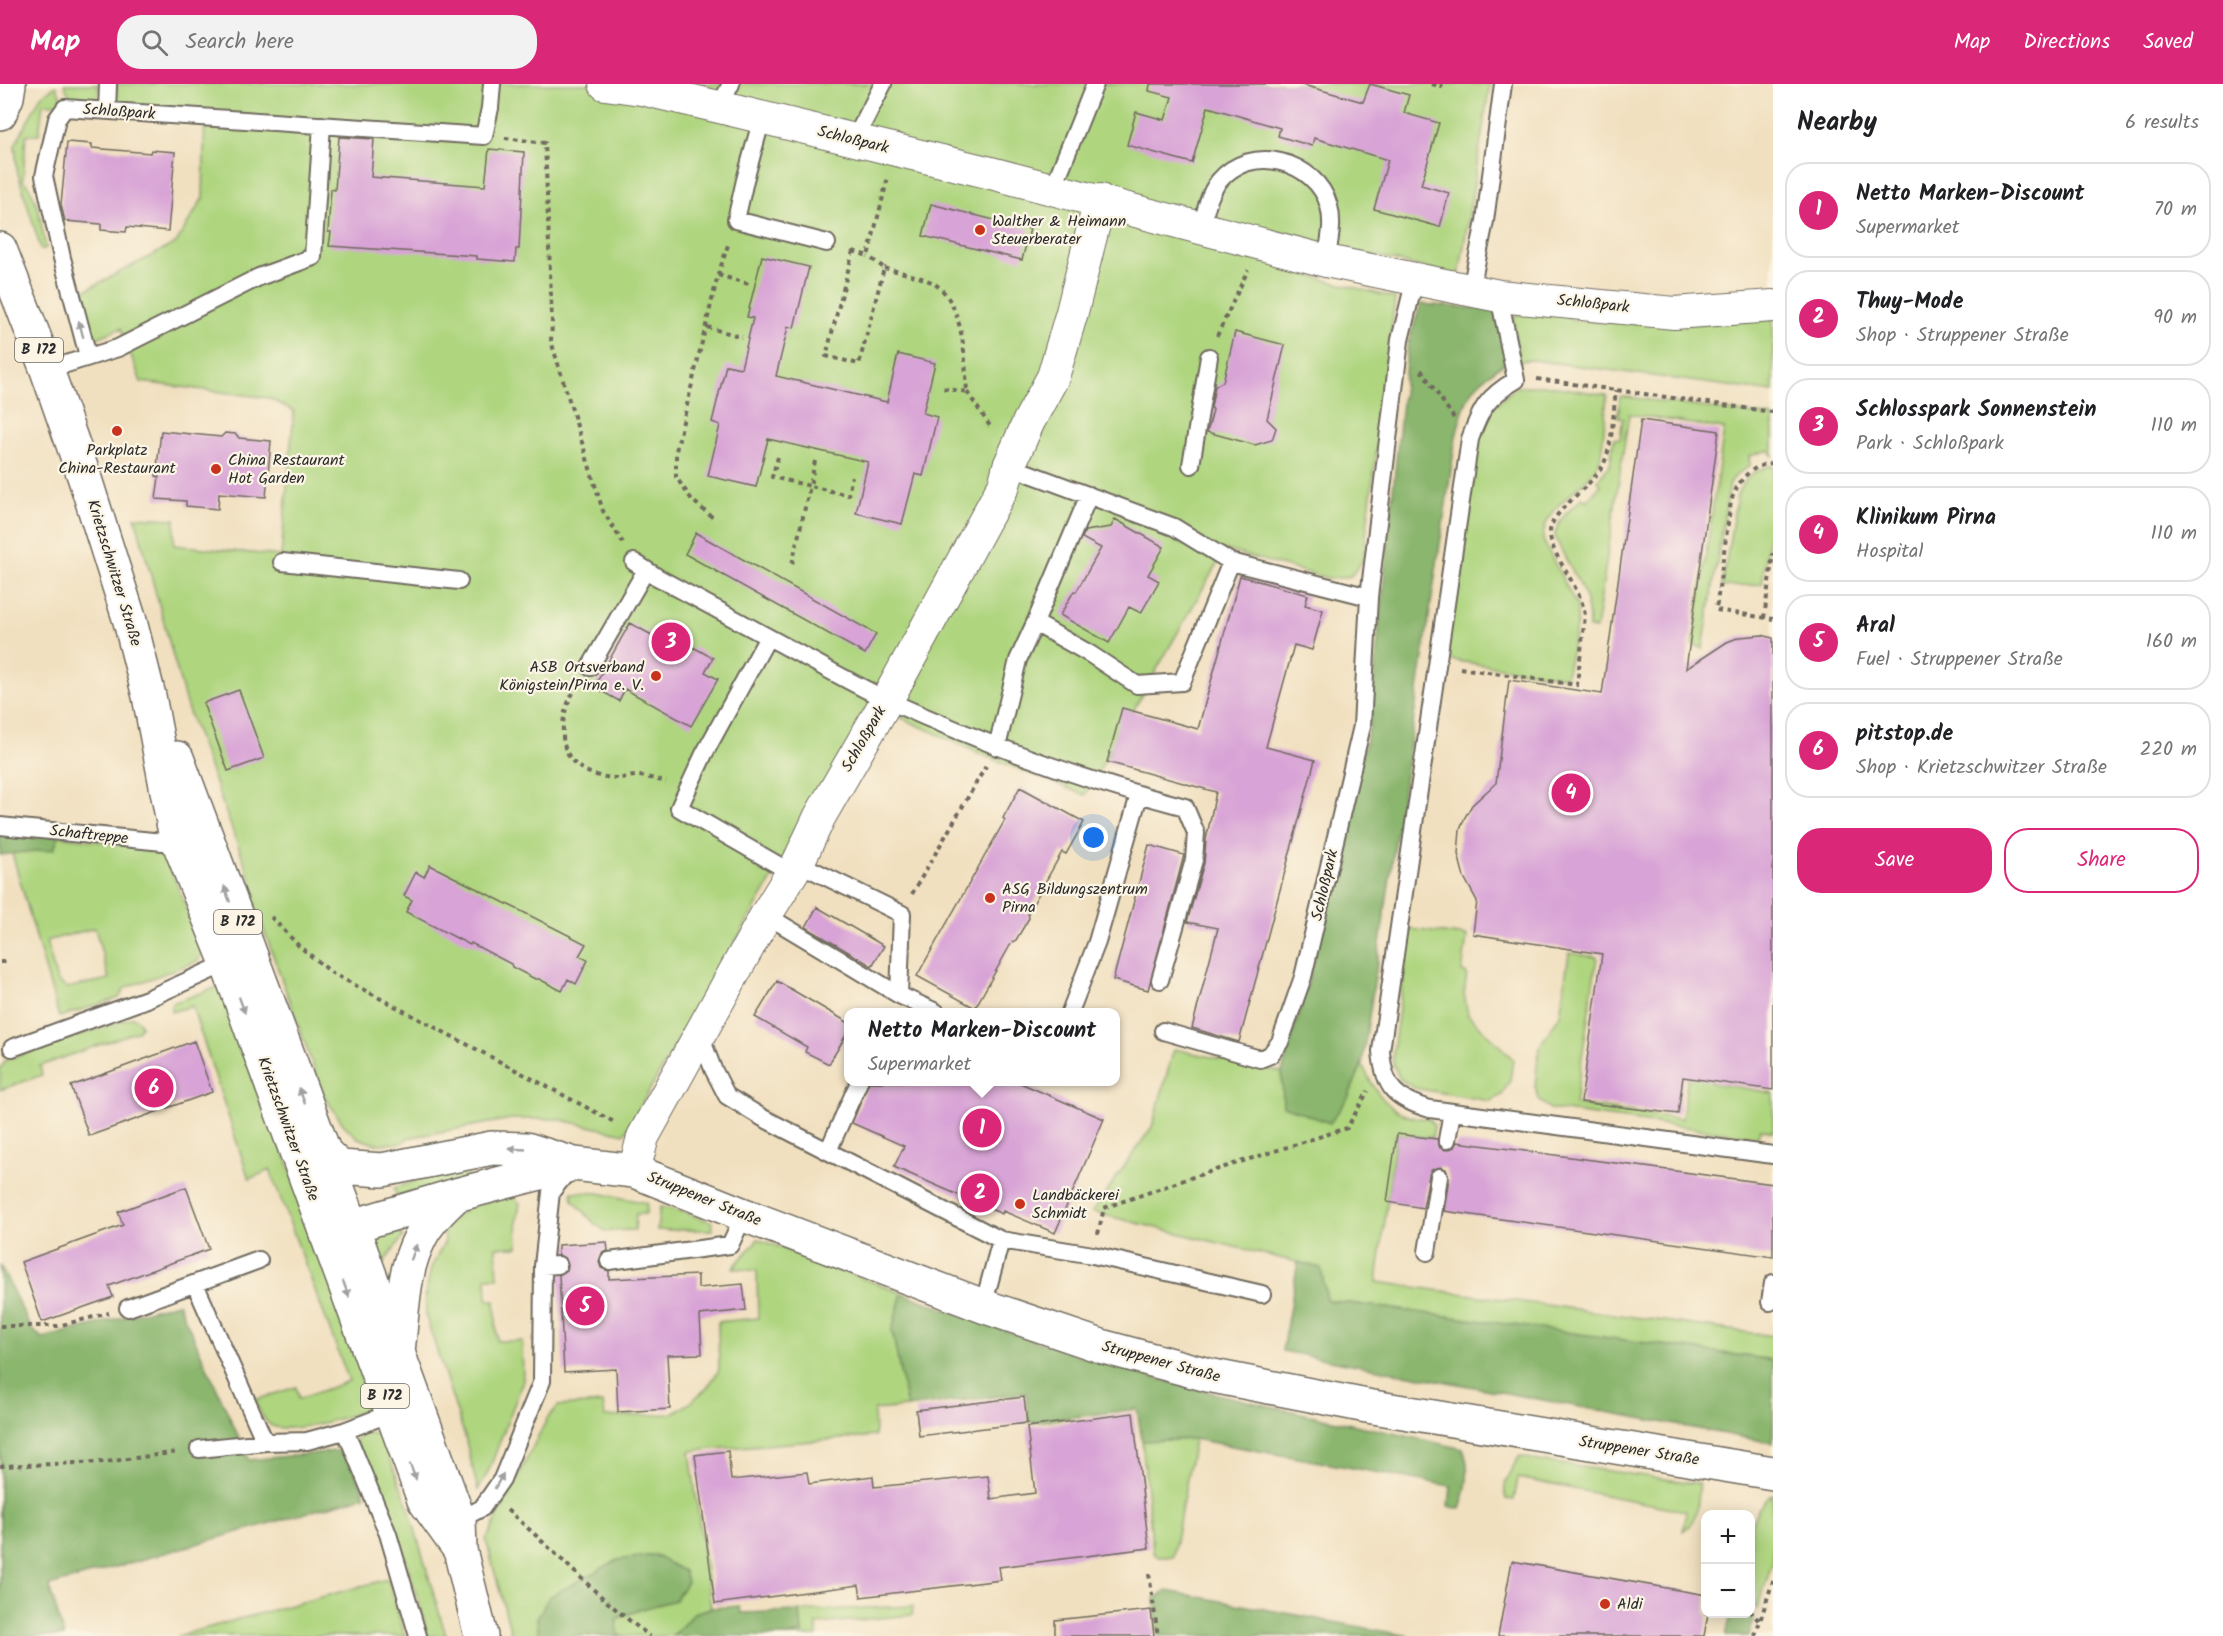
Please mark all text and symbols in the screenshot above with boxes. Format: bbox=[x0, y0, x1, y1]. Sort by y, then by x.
search box bbox=[117, 15, 537, 69]
text: Map bbox=[30, 20, 81, 65]
text: Search here bbox=[186, 25, 294, 60]
icon: search bbox=[138, 26, 171, 59]
text: Map bbox=[1954, 26, 1990, 59]
text: Directions bbox=[2023, 26, 2110, 59]
text: Saved bbox=[2143, 26, 2193, 59]
street label: Schloßpark bbox=[82, 97, 157, 127]
text: Nearby bbox=[1797, 102, 1877, 144]
text: 6 results bbox=[2125, 107, 2199, 139]
street label: Schloßpark bbox=[815, 119, 892, 161]
text: Netto Marken-Discount bbox=[1856, 177, 2084, 212]
text: 1 bbox=[1815, 194, 1822, 226]
text: 70 m bbox=[2154, 194, 2197, 226]
place label: Walther & Heimann Steuerberater bbox=[992, 209, 1126, 252]
text: Supermarket bbox=[1856, 212, 1959, 244]
marker: Walther & Heimann Steuerberater bbox=[973, 223, 987, 237]
text: Thuy-Mode bbox=[1856, 285, 1963, 320]
street label: Schloßpark bbox=[1556, 288, 1631, 320]
text: 2 bbox=[1813, 302, 1824, 334]
text: 90 m bbox=[2153, 302, 2197, 334]
one-way arrow bbox=[75, 320, 85, 339]
text: Shop · Struppener Straße bbox=[1856, 320, 2069, 352]
road number: B 172 bbox=[15, 338, 63, 362]
text: Schlosspark Sonnenstein bbox=[1856, 393, 2096, 428]
text: 3 bbox=[1813, 410, 1824, 442]
text: 110 m bbox=[2151, 410, 2197, 442]
marker: Parkplatz China-Restaurant bbox=[110, 424, 124, 438]
text: Park · Schloßpark bbox=[1856, 428, 2004, 460]
place label: Parkplatz China-Restaurant bbox=[58, 438, 177, 481]
place label: China Restaurant Hot Garden bbox=[228, 448, 345, 491]
marker: China Restaurant Hot Garden bbox=[209, 462, 223, 476]
street label: Krietzschwitzer Straße bbox=[80, 497, 148, 649]
text: Klinikum Pirna bbox=[1856, 501, 1996, 536]
text: 4 bbox=[1813, 518, 1824, 550]
text: 110 m bbox=[2151, 518, 2197, 550]
text: Hospital bbox=[1856, 536, 1923, 568]
text: Aral bbox=[1856, 609, 1895, 644]
pin: 3 bbox=[652, 620, 690, 664]
text: 5 bbox=[1813, 626, 1824, 658]
text: 160 m bbox=[2146, 626, 2197, 658]
text: Fuel · Struppener Straße bbox=[1856, 644, 2063, 676]
place label: ASB Ortsverband Königstein/Pirna e. V. bbox=[499, 655, 645, 698]
marker: ASB Ortsverband Königstein/Pirna e. V. bbox=[649, 669, 663, 683]
street label: Schloßpark bbox=[835, 701, 893, 777]
text: pitstop.de bbox=[1856, 717, 1953, 752]
text: 6 bbox=[1813, 734, 1824, 766]
text: 220 m bbox=[2140, 734, 2197, 766]
text: Shop · Krietzschwitzer Straße bbox=[1856, 752, 2107, 784]
pin: 4 bbox=[1552, 770, 1590, 816]
street label: Schaftreppe bbox=[48, 818, 130, 852]
your location bbox=[1079, 823, 1108, 852]
button: Save bbox=[1797, 828, 1992, 893]
button: Share bbox=[2004, 828, 2199, 893]
street label: Schloßpark bbox=[1305, 846, 1345, 923]
place label: ASG Bildungszentrum Pirna bbox=[1002, 877, 1148, 920]
one-way arrow bbox=[222, 884, 232, 902]
marker: ASG Bildungszentrum Pirna bbox=[983, 891, 997, 905]
road number: B 172 bbox=[214, 910, 262, 934]
one-way arrow bbox=[238, 996, 248, 1014]
popup bbox=[844, 1008, 1120, 1086]
text: Netto Marken-Discount bbox=[868, 1014, 1096, 1049]
text: Supermarket bbox=[868, 1049, 971, 1081]
street label: Krietzschwitzer Straße bbox=[250, 1053, 326, 1205]
pin: 6 bbox=[134, 1066, 174, 1110]
one-way arrow bbox=[297, 1087, 307, 1105]
pin: 1 bbox=[962, 1106, 1002, 1150]
one-way arrow bbox=[508, 1144, 527, 1153]
street label: Struppener Straße bbox=[643, 1165, 765, 1233]
pin: 2 bbox=[960, 1170, 1000, 1216]
place label: Landbäckerei Schmidt bbox=[1032, 1183, 1120, 1226]
marker: Landbäckerei Schmidt bbox=[1013, 1197, 1027, 1211]
one-way arrow bbox=[409, 1243, 419, 1261]
one-way arrow bbox=[341, 1280, 351, 1298]
pin: 5 bbox=[566, 1284, 604, 1328]
street label: Struppener Straße bbox=[1099, 1334, 1223, 1390]
road number: B 172 bbox=[361, 1384, 409, 1408]
street label: Struppener Straße bbox=[1577, 1429, 1701, 1473]
one-way arrow bbox=[408, 1464, 418, 1482]
one-way arrow bbox=[494, 1473, 505, 1489]
map controls bbox=[1701, 1510, 1755, 1618]
button: + bbox=[1701, 1510, 1755, 1564]
button: − bbox=[1701, 1564, 1755, 1618]
place label: Aldi bbox=[1617, 1592, 1644, 1617]
marker: Aldi bbox=[1598, 1597, 1612, 1611]

